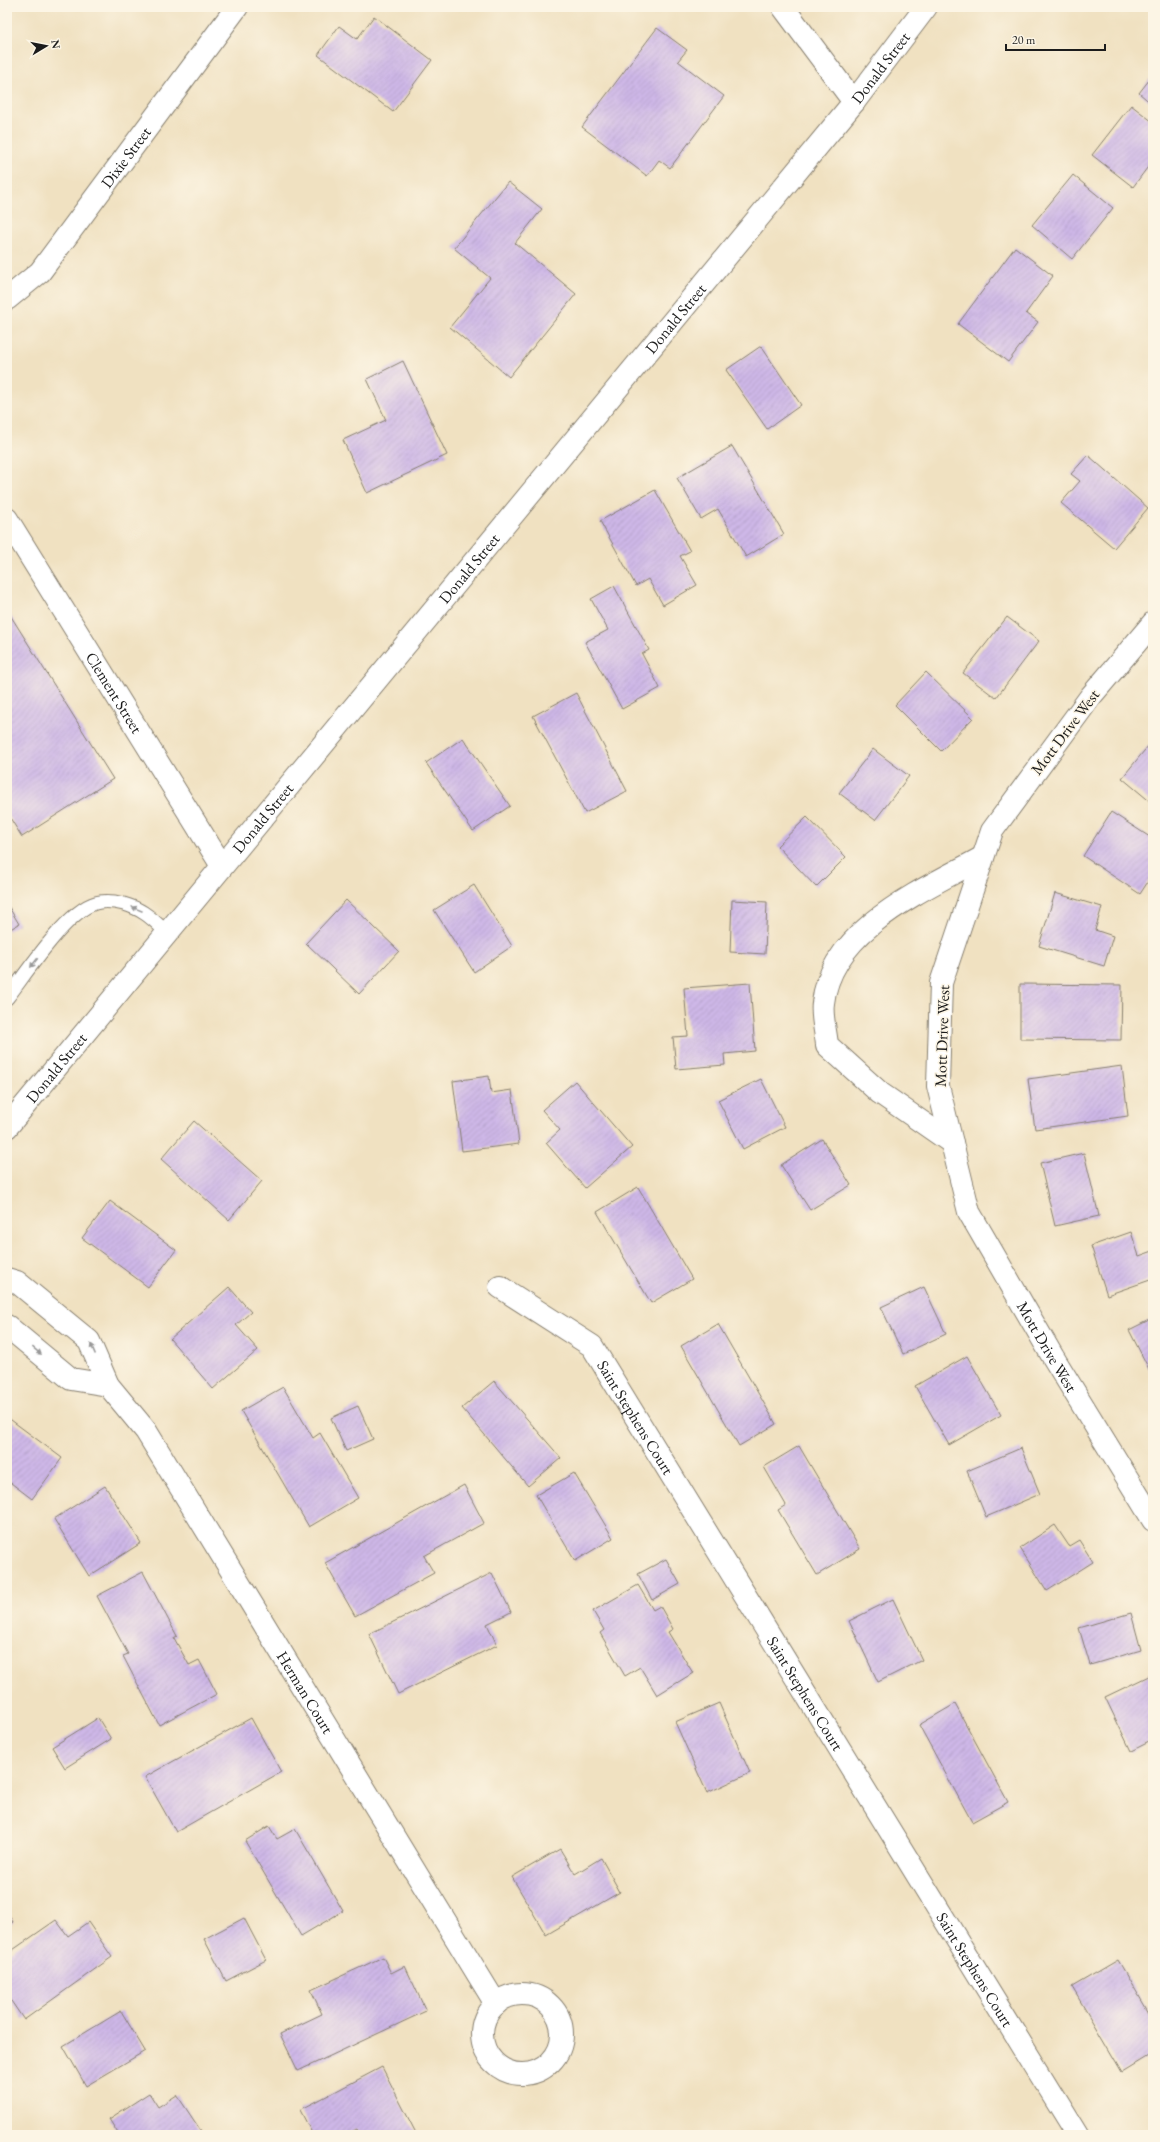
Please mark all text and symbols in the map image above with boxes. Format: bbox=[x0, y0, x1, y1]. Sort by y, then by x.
north arrow bbox=[26, 26, 66, 66]
scale bar bbox=[1006, 26, 1105, 52]
street label: Donald Street bbox=[846, 27, 914, 108]
text: 20 m bbox=[1012, 32, 1036, 48]
text: N bbox=[48, 39, 64, 50]
street label: Dixie Street bbox=[96, 122, 155, 192]
street label: Donald Street bbox=[640, 279, 710, 358]
street label: Donald Street bbox=[434, 529, 504, 608]
street label: Clement Street bbox=[81, 648, 148, 737]
street label: Mott Drive West bbox=[1026, 685, 1104, 779]
street label: Donald Street bbox=[227, 778, 298, 857]
one-way arrow bbox=[130, 906, 142, 912]
one-way arrow bbox=[30, 958, 38, 969]
street label: Mott Drive West bbox=[930, 985, 954, 1087]
street label: Donald Street bbox=[21, 1028, 91, 1107]
street label: Mott Drive West bbox=[1012, 1297, 1082, 1396]
one-way arrow bbox=[90, 1344, 96, 1355]
one-way arrow bbox=[32, 1346, 43, 1355]
street label: Saint Stephens Court bbox=[593, 1356, 679, 1478]
street label: Saint Stephens Court bbox=[762, 1632, 849, 1755]
street label: Herman Court bbox=[272, 1647, 339, 1737]
street label: Saint Stephens Court bbox=[932, 1908, 1018, 2031]

